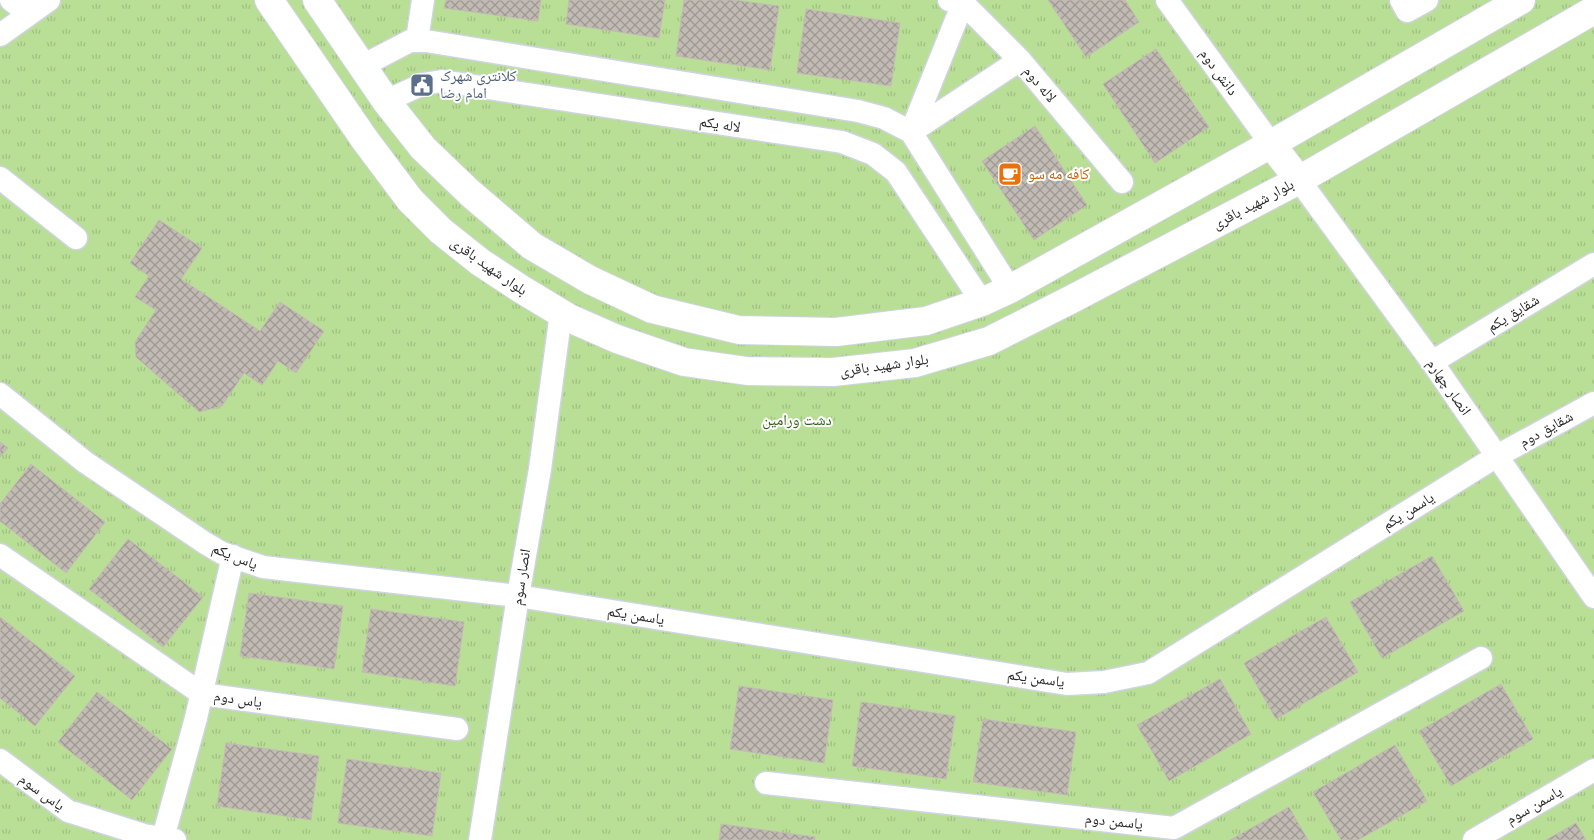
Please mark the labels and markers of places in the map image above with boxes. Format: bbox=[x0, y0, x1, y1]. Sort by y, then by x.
place label: کلانتری شهرک امام رضا bbox=[440, 67, 517, 103]
public building icon: کلانتری شهرک امام رضا bbox=[409, 72, 435, 98]
cafe icon: کافه مه سو bbox=[997, 161, 1023, 187]
place label: کافه مه سو bbox=[1028, 165, 1089, 183]

